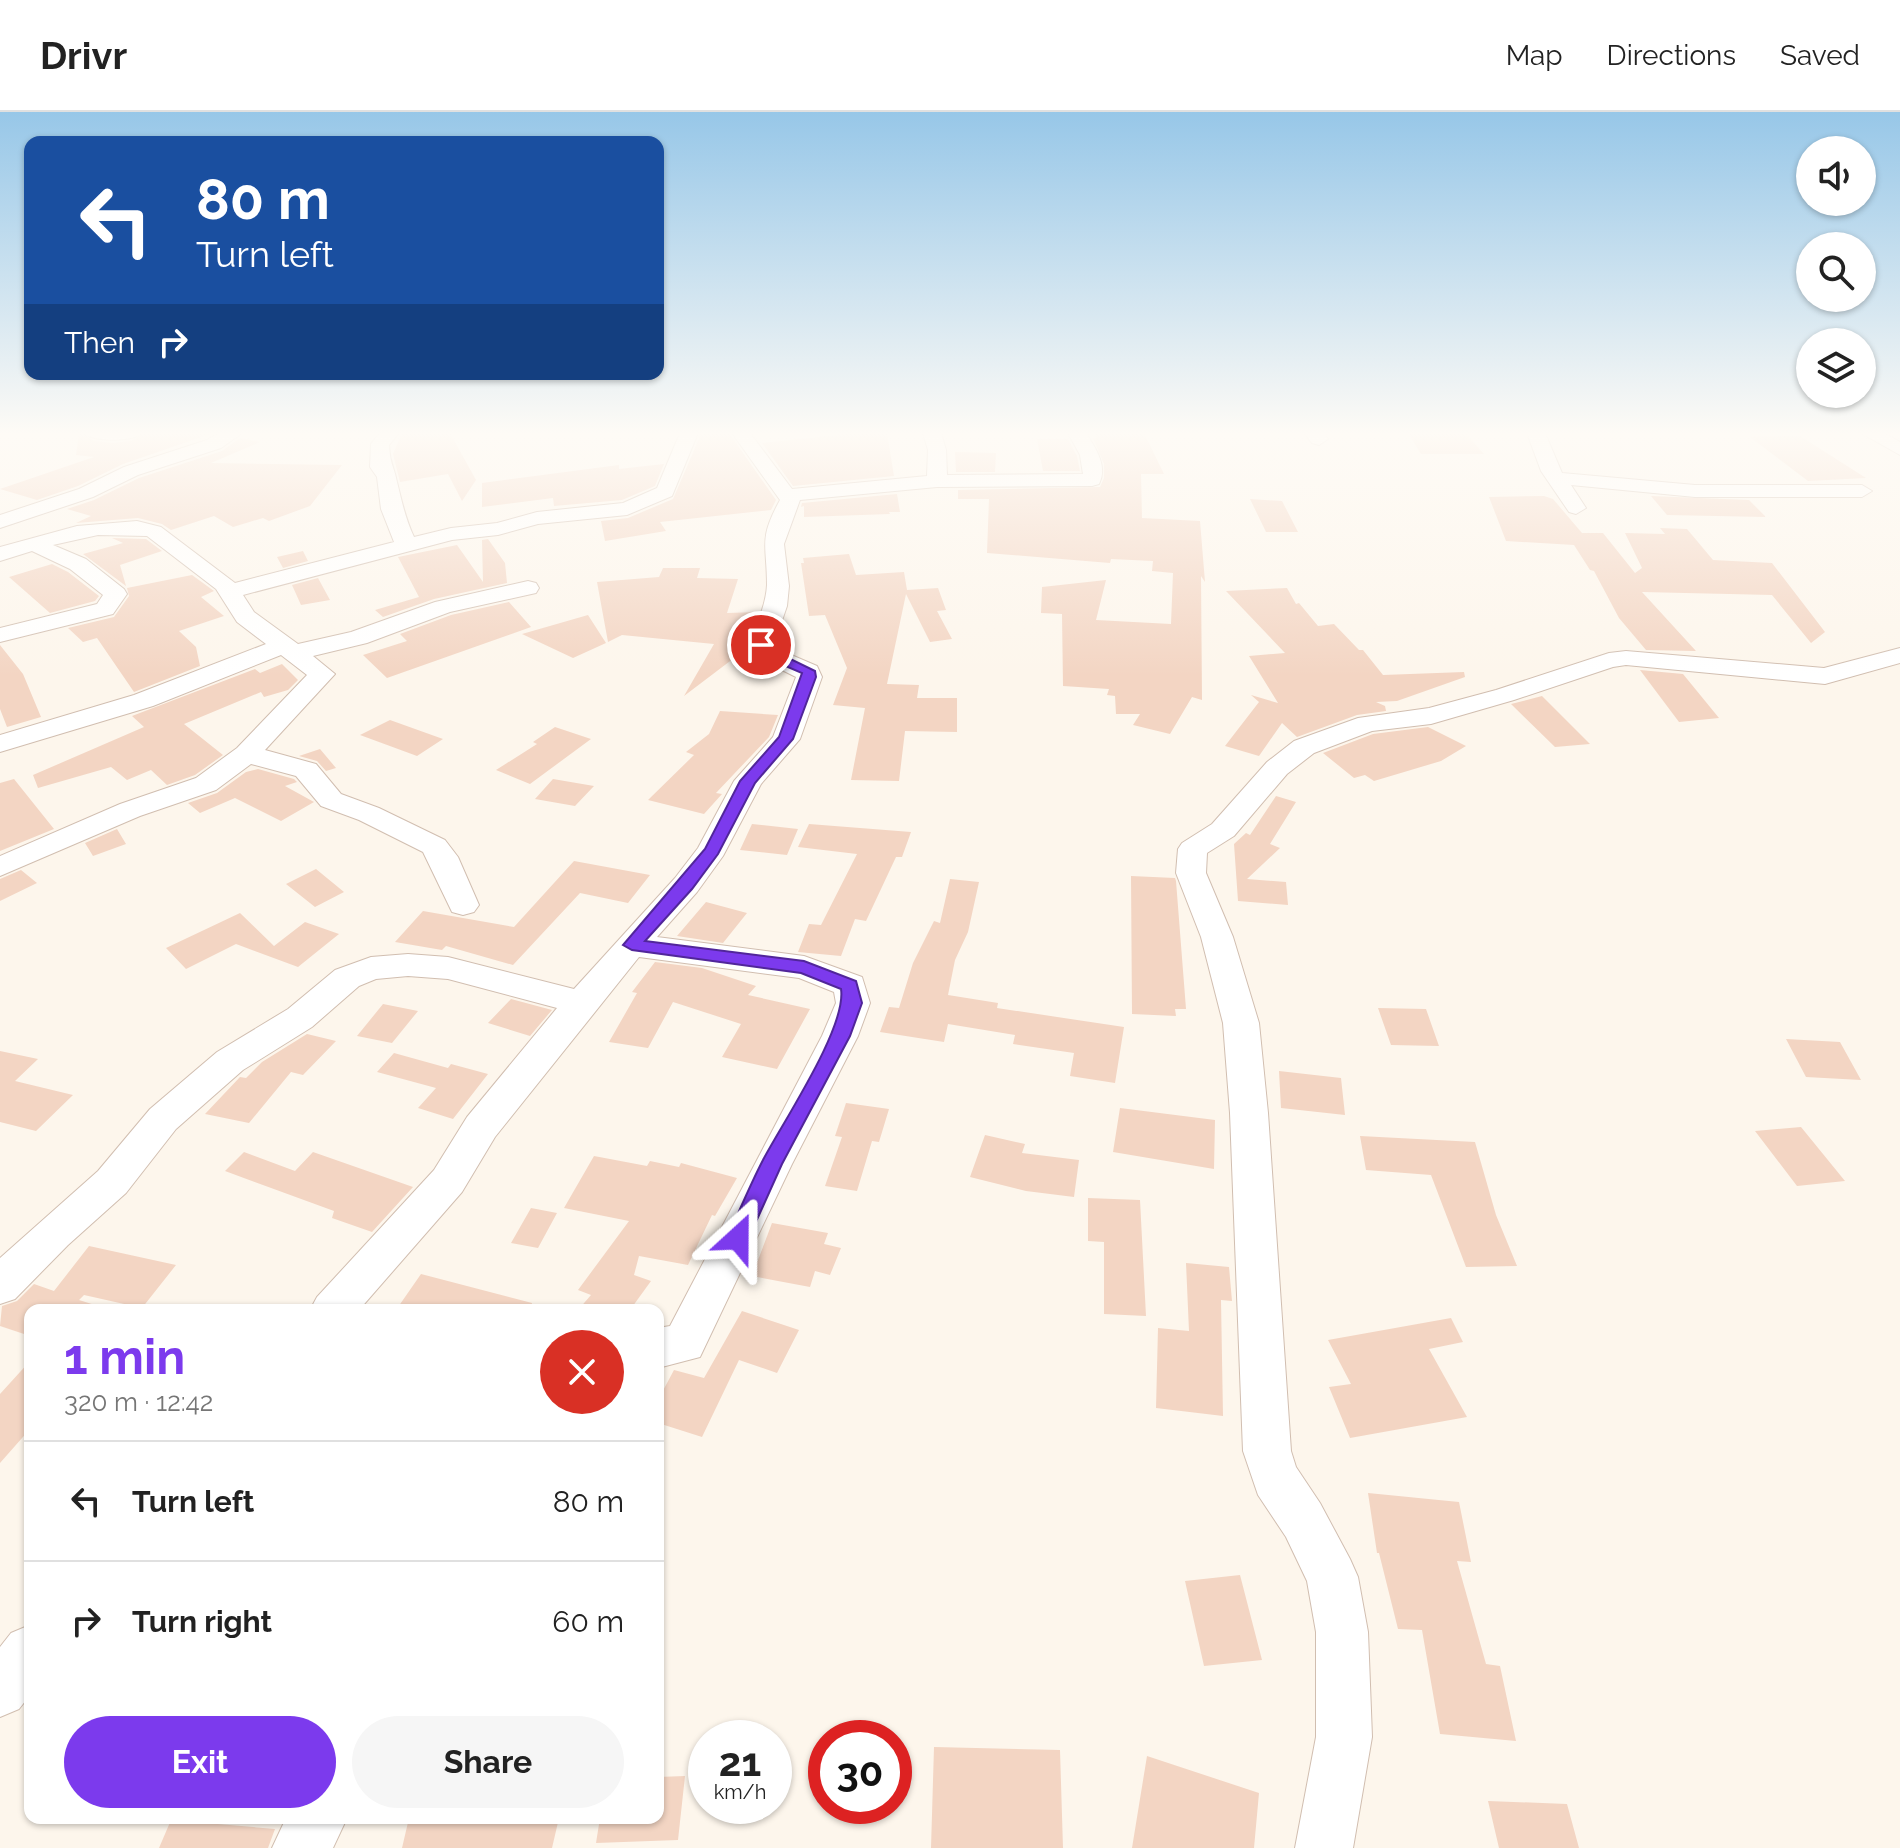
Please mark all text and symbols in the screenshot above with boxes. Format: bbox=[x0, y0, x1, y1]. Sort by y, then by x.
text: Drivr bbox=[40, 33, 127, 78]
text: Map bbox=[1506, 39, 1563, 72]
text: Directions bbox=[1607, 39, 1736, 72]
text: Saved bbox=[1780, 39, 1860, 72]
map controls bbox=[1796, 136, 1876, 408]
button: sound bbox=[1796, 136, 1876, 216]
text: 80 m bbox=[196, 166, 330, 232]
icon: left bbox=[64, 168, 168, 272]
button: search bbox=[1796, 232, 1876, 312]
text: Turn left bbox=[196, 233, 334, 275]
icon: right bbox=[151, 320, 195, 364]
text: Then bbox=[64, 325, 135, 360]
button: layers bbox=[1796, 328, 1876, 408]
pin bbox=[727, 611, 795, 679]
icon: arrive bbox=[739, 623, 783, 667]
position arrow bbox=[696, 1196, 780, 1280]
text: 1 min bbox=[64, 1329, 185, 1385]
button: close bbox=[540, 1330, 624, 1414]
text: 320 m · 12:42 bbox=[64, 1387, 213, 1417]
icon: left bbox=[64, 1479, 108, 1523]
text: Turn left bbox=[132, 1484, 254, 1519]
text: 80 m bbox=[553, 1484, 624, 1519]
icon: right bbox=[64, 1599, 108, 1643]
text: Turn right bbox=[132, 1604, 272, 1639]
text: 60 m bbox=[552, 1604, 624, 1639]
button: Exit bbox=[64, 1716, 336, 1808]
button: Share bbox=[352, 1716, 624, 1808]
speed limit sign: 30 bbox=[808, 1720, 912, 1824]
text: 21 bbox=[719, 1738, 761, 1785]
text: km/h bbox=[714, 1780, 766, 1804]

